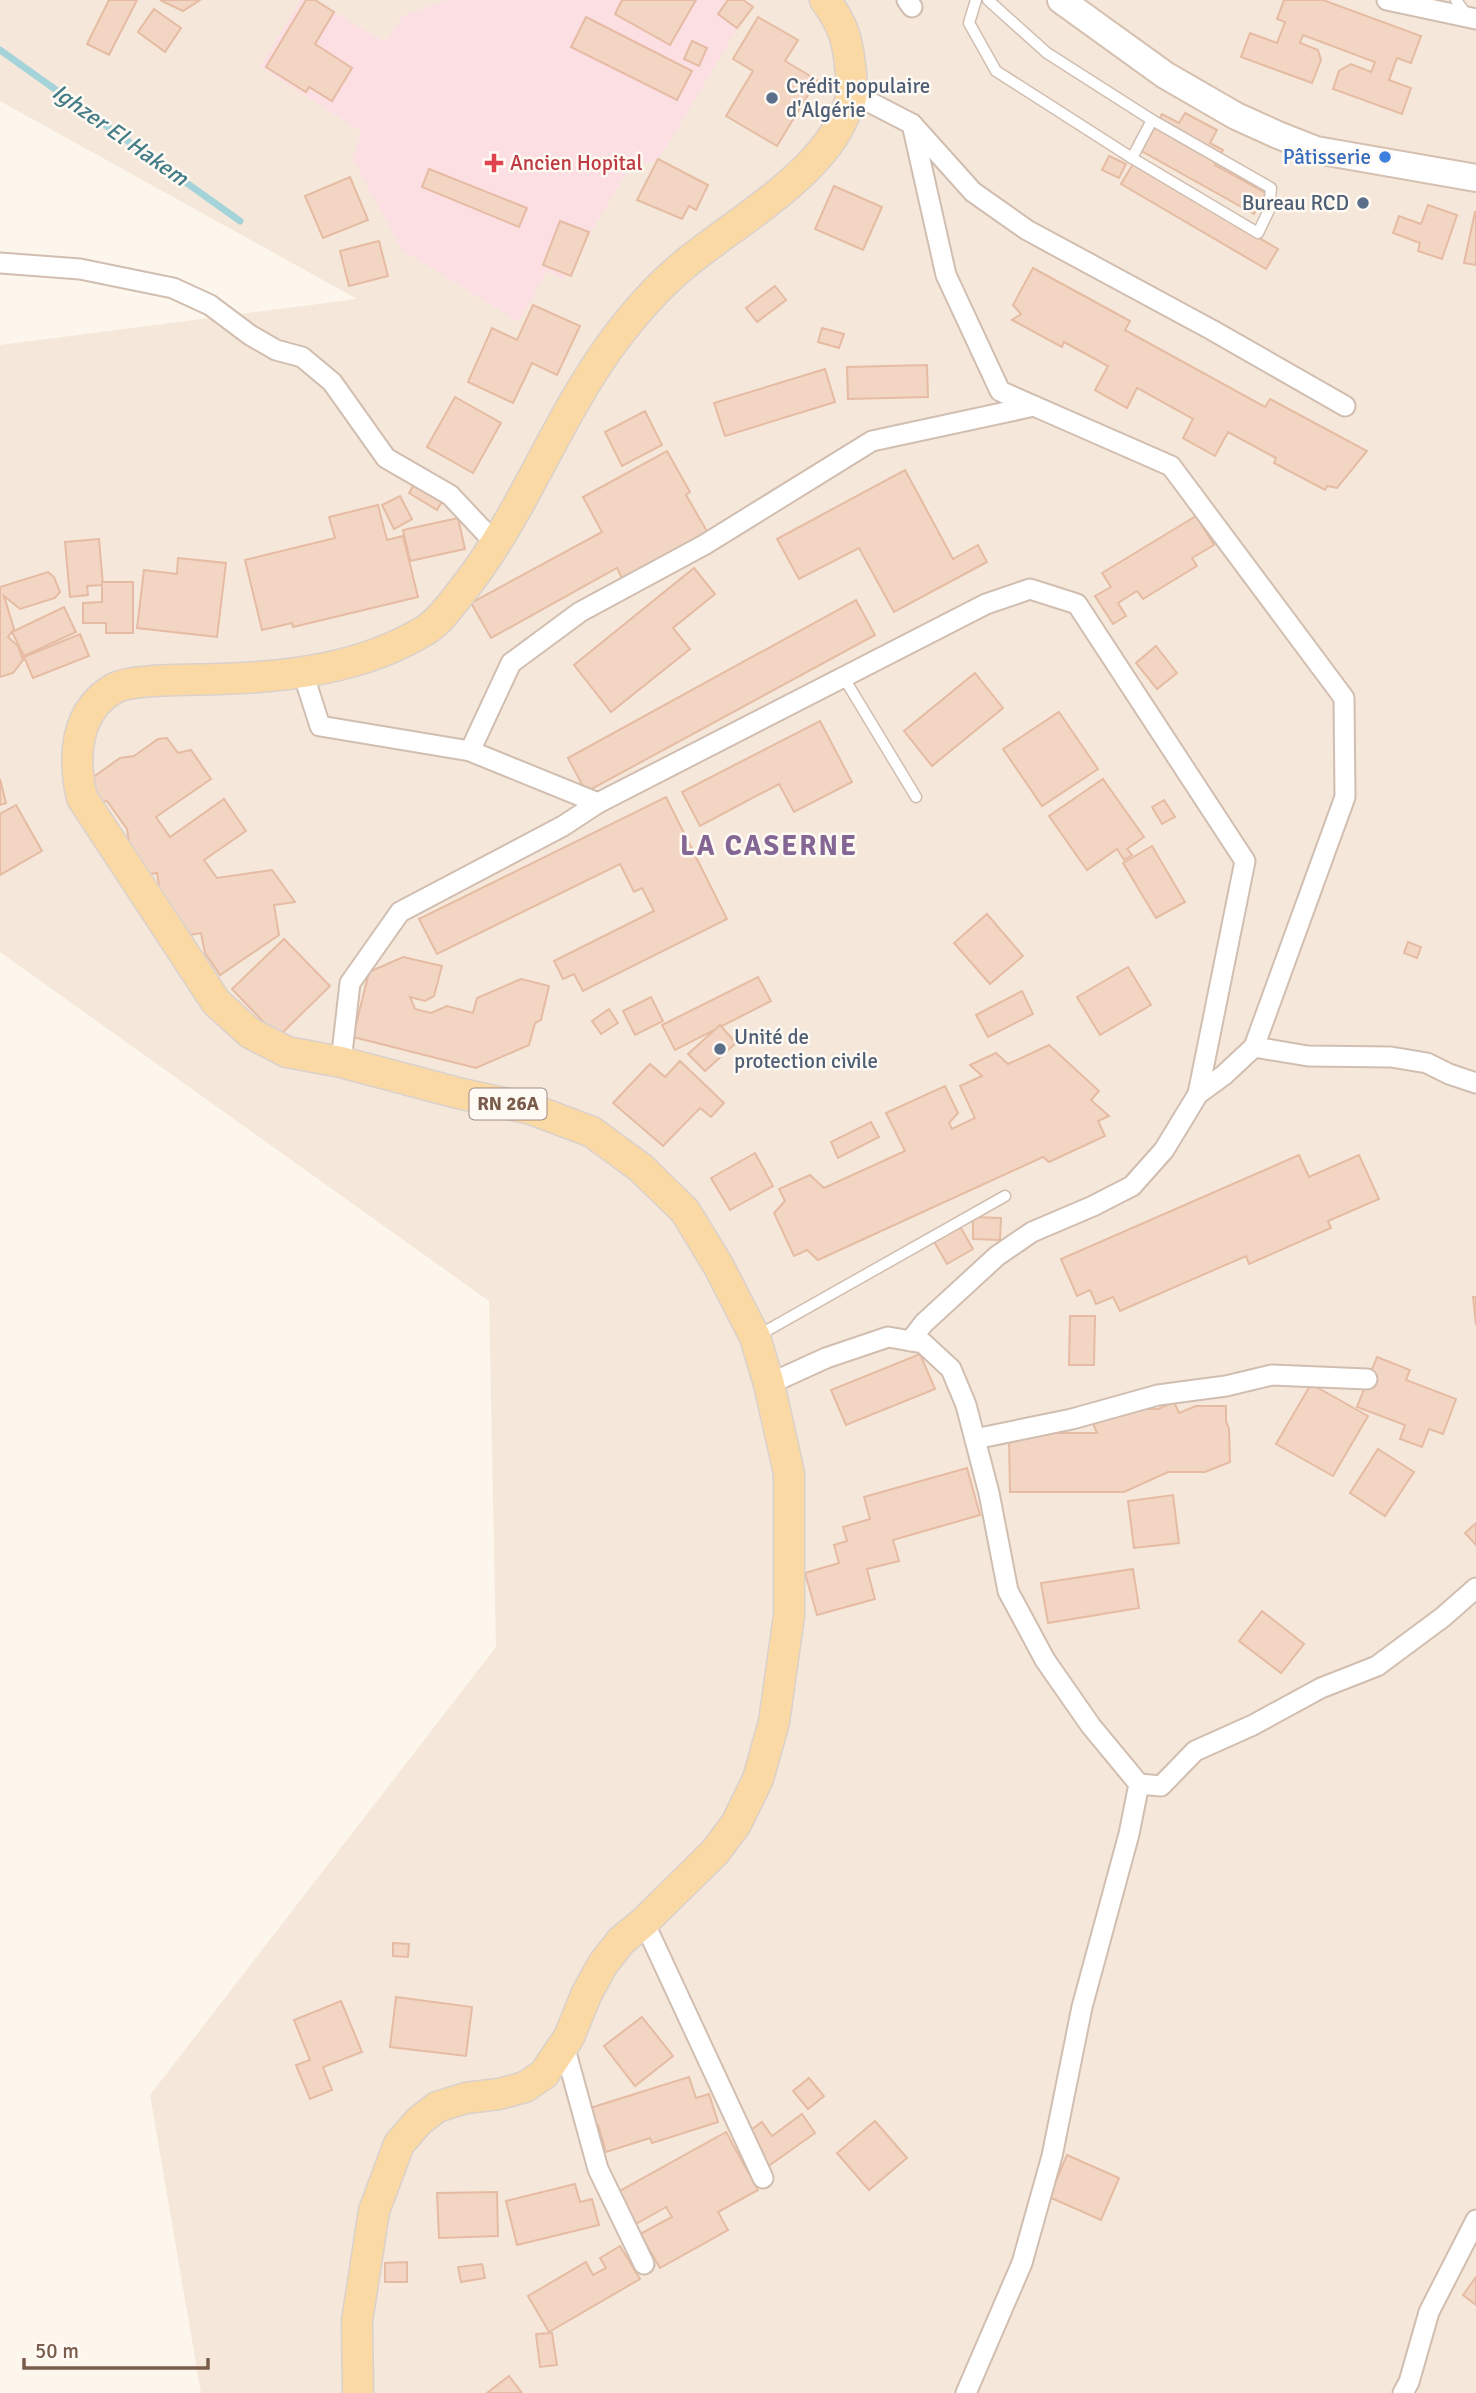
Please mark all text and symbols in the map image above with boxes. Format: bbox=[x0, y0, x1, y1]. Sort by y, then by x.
place label: Crédit populaire d'Algérie bbox=[786, 73, 930, 123]
water label: Ighzer El Hakem bbox=[46, 77, 194, 193]
marker: Crédit populaire d'Algérie bbox=[764, 90, 780, 106]
place label: Pâtisserie bbox=[1283, 144, 1371, 170]
marker: Pâtisserie bbox=[1377, 149, 1393, 165]
place label: Ancien Hopital bbox=[510, 150, 643, 176]
marker: Ancien Hopital bbox=[484, 153, 504, 173]
place label: Bureau RCD bbox=[1242, 190, 1349, 216]
marker: Bureau RCD bbox=[1355, 195, 1371, 211]
district label: LA CASERNE bbox=[680, 829, 858, 863]
place label: Unité de protection civile bbox=[734, 1024, 878, 1074]
marker: Unité de protection civile bbox=[712, 1041, 728, 1057]
road number: RN 26A bbox=[470, 1088, 546, 1120]
scale bar bbox=[24, 2326, 208, 2370]
text: 50 m bbox=[35, 2338, 79, 2364]

